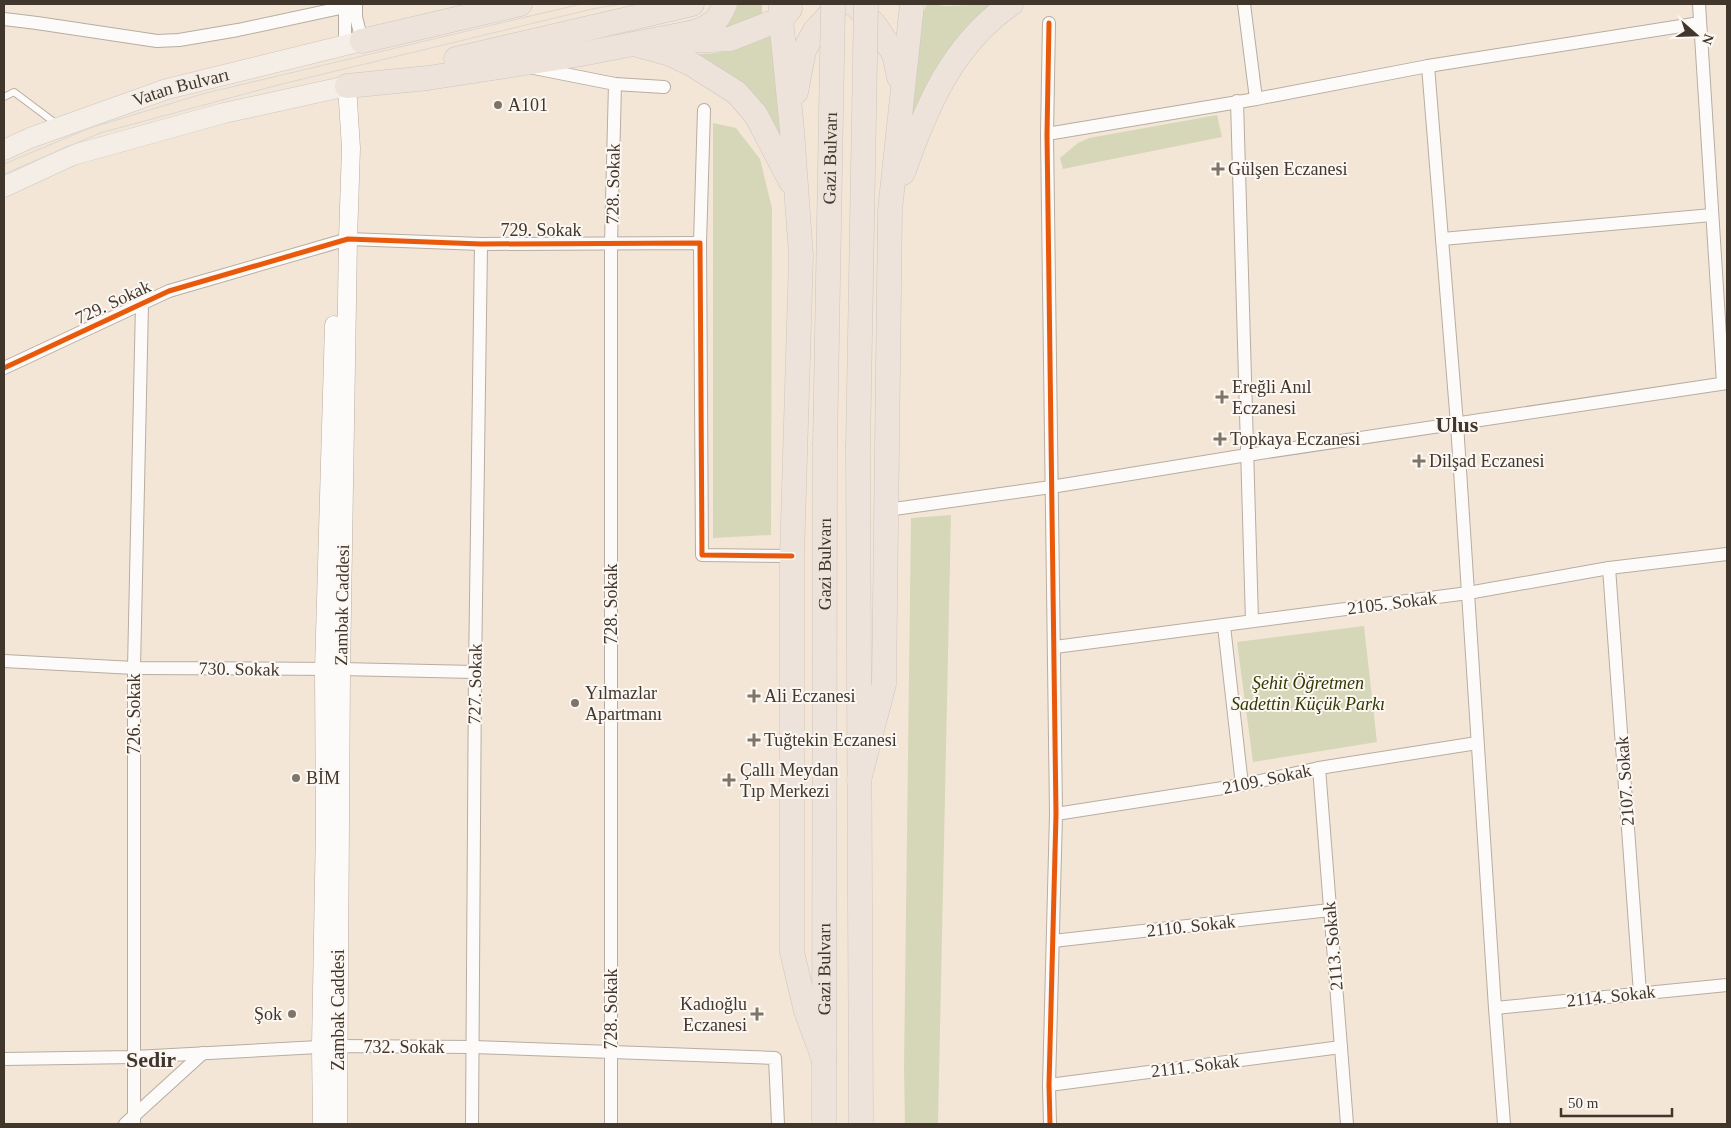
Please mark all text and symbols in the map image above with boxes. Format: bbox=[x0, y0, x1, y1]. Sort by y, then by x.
north arrow bbox=[1671, 10, 1721, 60]
text: N bbox=[1699, 32, 1717, 47]
street label: Vatan Bulvarı bbox=[130, 64, 231, 111]
place label: A101 bbox=[508, 95, 548, 115]
marker: A101 bbox=[492, 99, 504, 111]
street label: Gazi Bulvarı bbox=[819, 112, 841, 205]
street label: 728. Sokak bbox=[602, 143, 624, 225]
place label: Gülşen Eczanesi bbox=[1228, 159, 1347, 179]
marker: Gülşen Eczanesi bbox=[1212, 163, 1224, 175]
street label: 729. Sokak bbox=[501, 220, 582, 240]
street label: 729. Sokak bbox=[72, 276, 154, 328]
place label: Ereğli Anıl Eczanesi bbox=[1232, 377, 1312, 418]
marker: Ereğli Anıl Eczanesi bbox=[1216, 391, 1228, 403]
district label: Ulus bbox=[1436, 412, 1479, 437]
place label: Topkaya Eczanesi bbox=[1230, 429, 1360, 449]
marker: Topkaya Eczanesi bbox=[1214, 433, 1226, 445]
place label: Dilşad Eczanesi bbox=[1429, 451, 1544, 471]
marker: Dilşad Eczanesi bbox=[1413, 455, 1425, 467]
street label: Gazi Bulvarı bbox=[815, 518, 835, 610]
street label: Zambak Caddesi bbox=[331, 544, 353, 666]
street label: 728. Sokak bbox=[601, 564, 621, 645]
street label: 2105. Sokak bbox=[1346, 588, 1438, 618]
street label: 727. Sokak bbox=[464, 643, 486, 725]
street label: 730. Sokak bbox=[198, 658, 280, 680]
park label: Şehit Öğretmen Sadettin Küçük Parkı bbox=[1231, 673, 1385, 714]
street label: 726. Sokak bbox=[124, 674, 144, 755]
place label: Yılmazlar Apartmanı bbox=[585, 683, 662, 724]
place label: Ali Eczanesi bbox=[764, 686, 855, 706]
marker: Ali Eczanesi bbox=[748, 690, 760, 702]
marker: Yılmazlar Apartmanı bbox=[569, 697, 581, 709]
place label: Tuğtekin Eczanesi bbox=[764, 730, 897, 750]
marker: Tuğtekin Eczanesi bbox=[748, 734, 760, 746]
street label: 2107. Sokak bbox=[1612, 735, 1638, 827]
place label: Çallı Meydan Tıp Merkezi bbox=[740, 760, 838, 801]
street label: 2109. Sokak bbox=[1221, 760, 1313, 798]
place label: BİM bbox=[306, 768, 340, 788]
marker: BİM bbox=[290, 772, 302, 784]
marker: Çallı Meydan Tıp Merkezi bbox=[722, 773, 736, 787]
street label: 2113. Sokak bbox=[1319, 901, 1347, 991]
street label: 2110. Sokak bbox=[1146, 911, 1236, 941]
street label: Gazi Bulvarı bbox=[814, 923, 834, 1015]
street label: Zambak Caddesi bbox=[328, 949, 348, 1071]
street label: 728. Sokak bbox=[601, 969, 621, 1050]
street label: 2114. Sokak bbox=[1566, 981, 1656, 1011]
place label: Kadıoğlu Eczanesi bbox=[680, 994, 747, 1035]
place label: Şok bbox=[254, 1004, 282, 1024]
marker: Şok bbox=[286, 1008, 298, 1020]
marker: Kadıoğlu Eczanesi bbox=[751, 1008, 763, 1020]
street label: 732. Sokak bbox=[364, 1037, 445, 1057]
district label: Sedir bbox=[126, 1047, 176, 1072]
street label: 2111. Sokak bbox=[1150, 1051, 1240, 1081]
scale bar bbox=[1561, 1086, 1672, 1118]
text: 50 m bbox=[1568, 1095, 1599, 1111]

